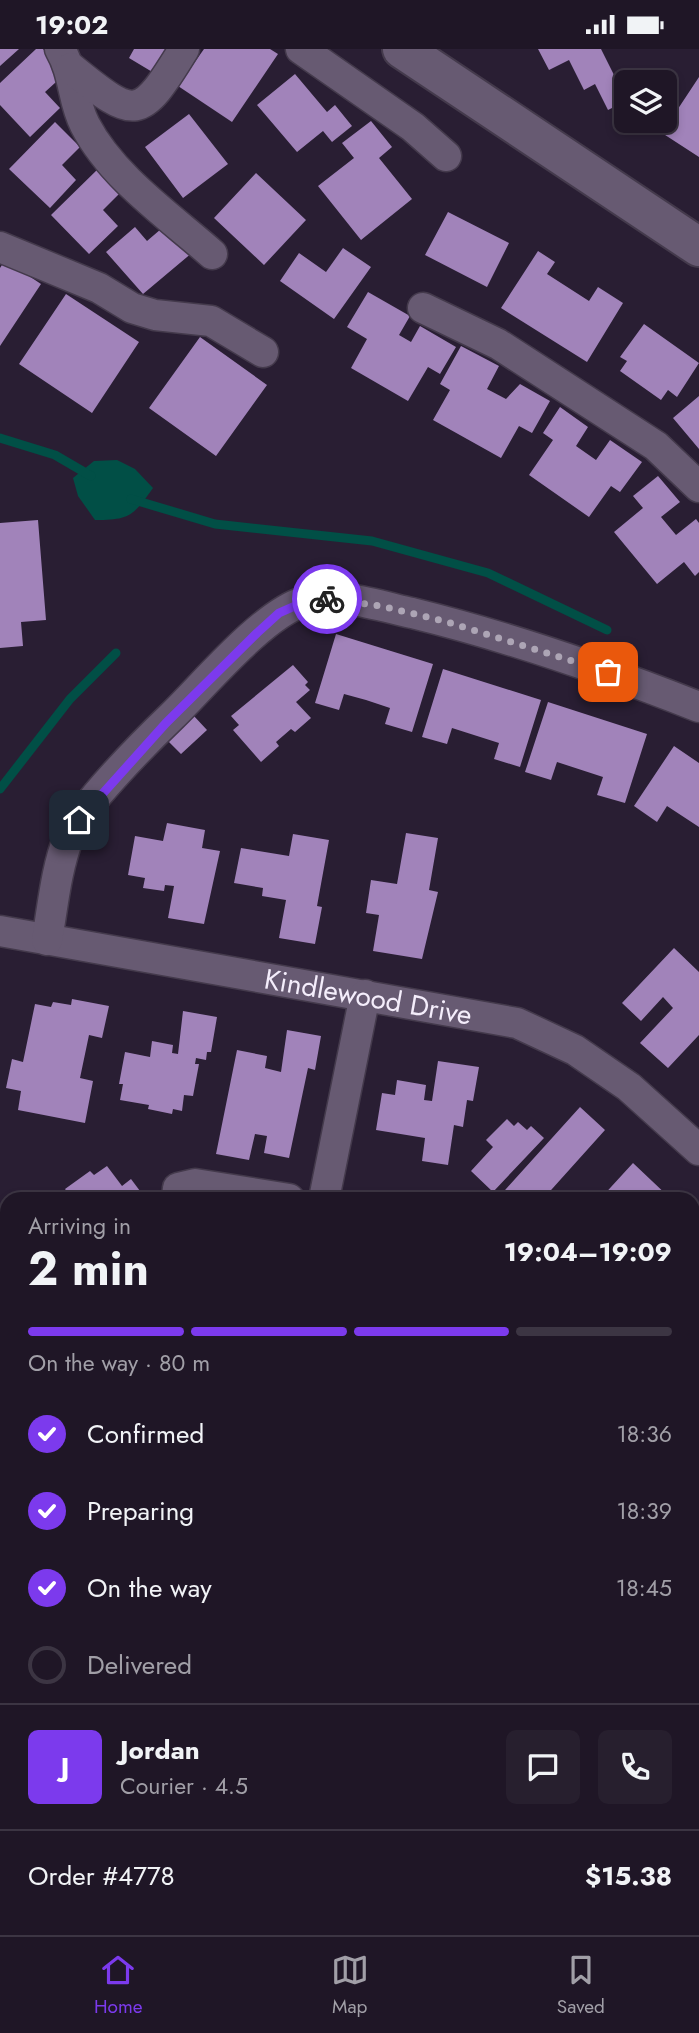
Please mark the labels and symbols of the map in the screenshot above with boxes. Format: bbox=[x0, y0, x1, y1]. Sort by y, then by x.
courier bbox=[292, 564, 362, 634]
pin bbox=[578, 642, 638, 702]
pin bbox=[49, 790, 109, 850]
street label: Kindlewood Drive bbox=[261, 958, 475, 1036]

